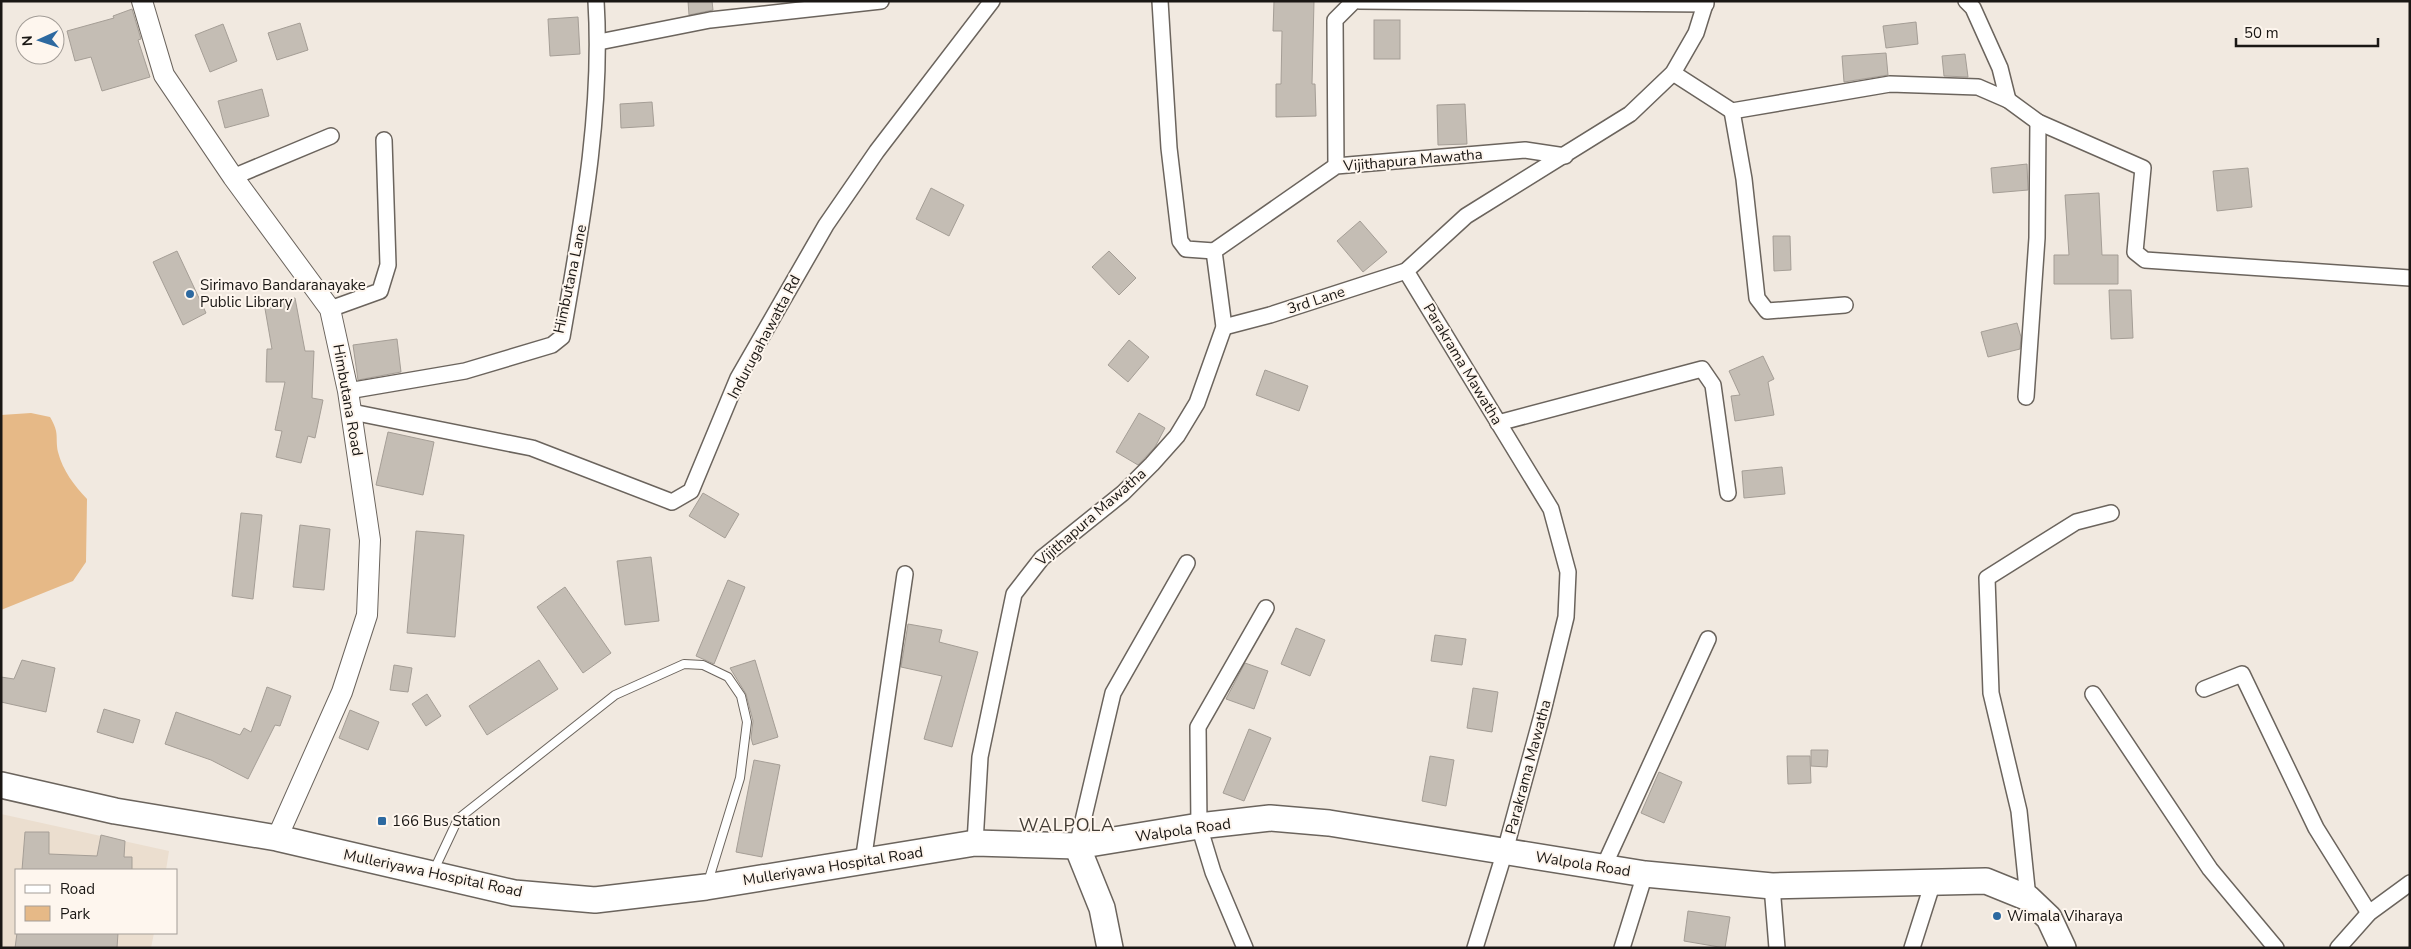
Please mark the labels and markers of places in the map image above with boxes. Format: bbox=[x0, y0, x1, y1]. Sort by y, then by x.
place label: Sirimavo Bandaranayake Public Library bbox=[200, 275, 366, 312]
marker: Sirimavo Bandaranayake Public Library bbox=[184, 288, 196, 300]
place label: 166 Bus Station bbox=[392, 811, 500, 831]
marker: 166 Bus Station bbox=[376, 815, 388, 827]
place label: Wimala Viharaya bbox=[2007, 906, 2123, 926]
marker: Wimala Viharaya bbox=[1991, 910, 2003, 922]

